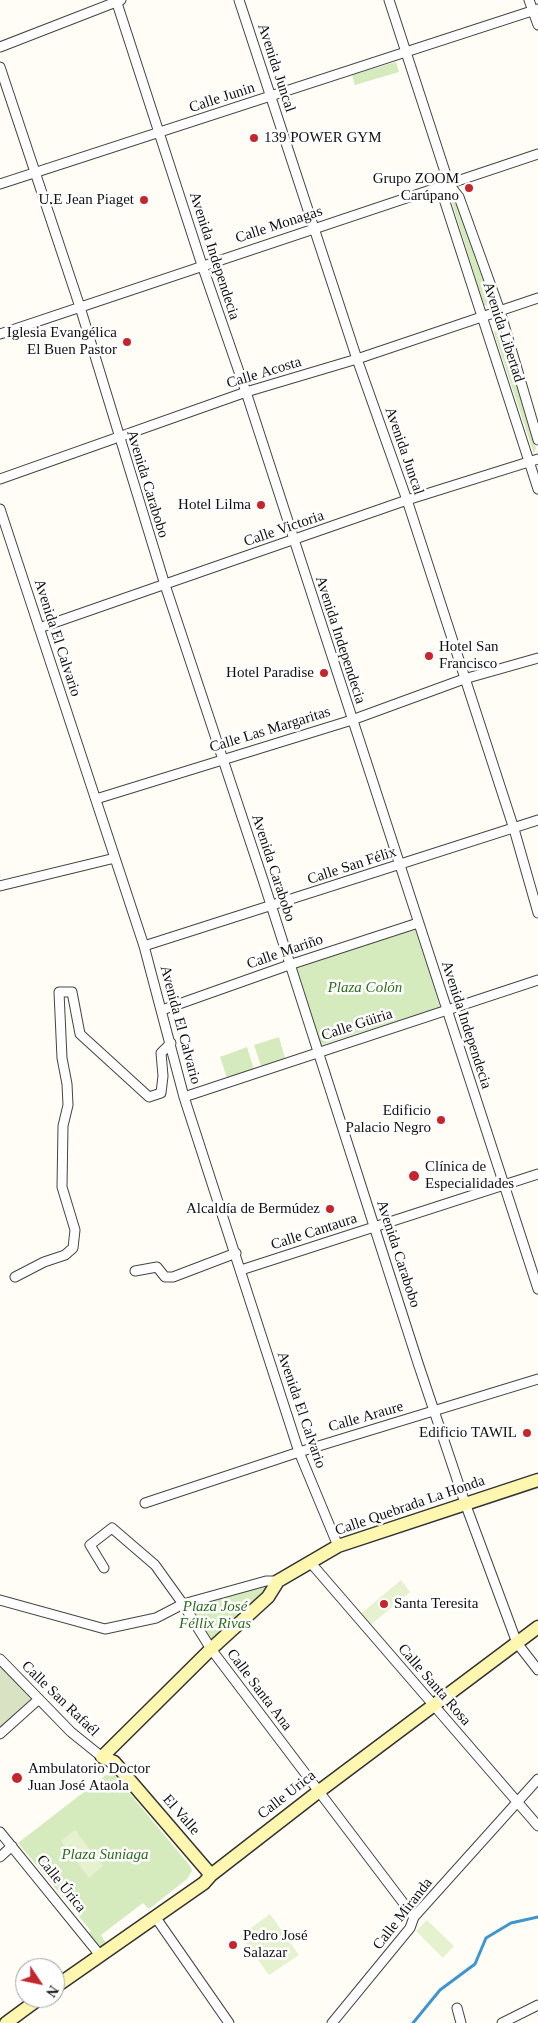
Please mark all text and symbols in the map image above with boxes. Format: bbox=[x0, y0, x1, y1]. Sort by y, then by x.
street label: Avenida Juncal bbox=[253, 22, 299, 114]
street label: Calle Junin bbox=[187, 79, 257, 117]
place label: 139 POWER GYM bbox=[264, 129, 382, 147]
marker: 139 POWER GYM bbox=[248, 132, 260, 144]
place label: Grupo ZOOM Carúpano bbox=[373, 170, 459, 205]
marker: Grupo ZOOM Carúpano bbox=[463, 182, 475, 194]
street label: Avenida Independecia bbox=[185, 190, 243, 322]
place label: U.E Jean Piaget bbox=[39, 191, 134, 209]
marker: U.E Jean Piaget bbox=[138, 194, 150, 206]
street label: Calle Monagas bbox=[233, 202, 325, 248]
street label: Avenida Libertad bbox=[478, 280, 528, 384]
place label: Iglesia Evangélica El Buen Pastor bbox=[7, 324, 117, 359]
marker: Iglesia Evangélica El Buen Pastor bbox=[121, 336, 133, 348]
street label: Calle Acosta bbox=[225, 353, 303, 393]
street label: Avenida Juncal bbox=[381, 405, 427, 497]
street label: Avenida Carabobo bbox=[122, 428, 172, 540]
place label: Hotel Lilma bbox=[178, 496, 251, 514]
marker: Hotel Lilma bbox=[255, 499, 267, 511]
street label: Calle Victoria bbox=[242, 507, 326, 551]
street label: Avenida Independecia bbox=[311, 574, 369, 706]
street label: Avenida El Calvario bbox=[30, 577, 84, 699]
place label: Hotel San Francisco bbox=[439, 638, 499, 673]
marker: Hotel San Francisco bbox=[423, 650, 435, 662]
place label: Hotel Paradise bbox=[226, 664, 314, 682]
marker: Hotel Paradise bbox=[318, 667, 330, 679]
street label: Calle Las Margaritas bbox=[207, 703, 333, 757]
street label: Avenida Carabobo bbox=[247, 812, 299, 924]
street label: Calle San Félix bbox=[305, 843, 399, 889]
street label: Calle Mariño bbox=[244, 931, 326, 973]
street label: Avenida Independecia bbox=[437, 959, 495, 1091]
street label: Avenida El Calvario bbox=[155, 964, 205, 1086]
park label: Plaza Colón bbox=[328, 979, 402, 997]
street label: Calle Güiria bbox=[319, 1005, 395, 1045]
place label: Edificio Palacio Negro bbox=[346, 1102, 431, 1137]
marker: Edificio Palacio Negro bbox=[435, 1114, 447, 1126]
place label: Clínica de Especialidades bbox=[425, 1158, 514, 1193]
marker: Clínica de Especialidades bbox=[407, 1169, 421, 1183]
street label: Avenida Carabobo bbox=[372, 1198, 424, 1310]
place label: Alcaldía de Bermúdez bbox=[186, 1200, 320, 1218]
marker: Alcaldía de Bermúdez bbox=[324, 1203, 336, 1215]
street label: Calle Cantaura bbox=[269, 1210, 359, 1254]
street label: Avenida El Calvario bbox=[273, 1349, 329, 1471]
street label: Calle Araure bbox=[326, 1398, 406, 1436]
place label: Edificio TAWIL bbox=[419, 1424, 517, 1442]
marker: Edificio TAWIL bbox=[521, 1427, 533, 1439]
street label: Calle Quebrada La Honda bbox=[333, 1472, 487, 1540]
place label: Santa Teresita bbox=[394, 1595, 478, 1613]
park label: Plaza José Féllix Rivas bbox=[179, 1598, 251, 1633]
marker: Santa Teresita bbox=[378, 1598, 390, 1610]
street label: Calle Santa Rosa bbox=[394, 1640, 474, 1730]
street label: Calle Santa Ana bbox=[222, 1646, 296, 1734]
street label: Calle San Rafaél bbox=[17, 1658, 103, 1740]
place label: Ambulatorio Doctor Juan José Ataola bbox=[28, 1760, 150, 1795]
street label: Calle Urica bbox=[254, 1767, 320, 1823]
marker: Ambulatorio Doctor Juan José Ataola bbox=[10, 1771, 24, 1785]
street label: El Valle bbox=[158, 1791, 204, 1839]
park label: Plaza Suniaga bbox=[61, 1846, 149, 1864]
street label: Calle Úrica bbox=[32, 1852, 90, 1916]
street label: Calle Miranda bbox=[369, 1874, 437, 1954]
place label: Pedro José Salazar bbox=[243, 1927, 308, 1962]
marker: Pedro José Salazar bbox=[227, 1939, 239, 1951]
north arrow bbox=[15, 1958, 65, 2008]
text: N bbox=[43, 1983, 61, 1999]

